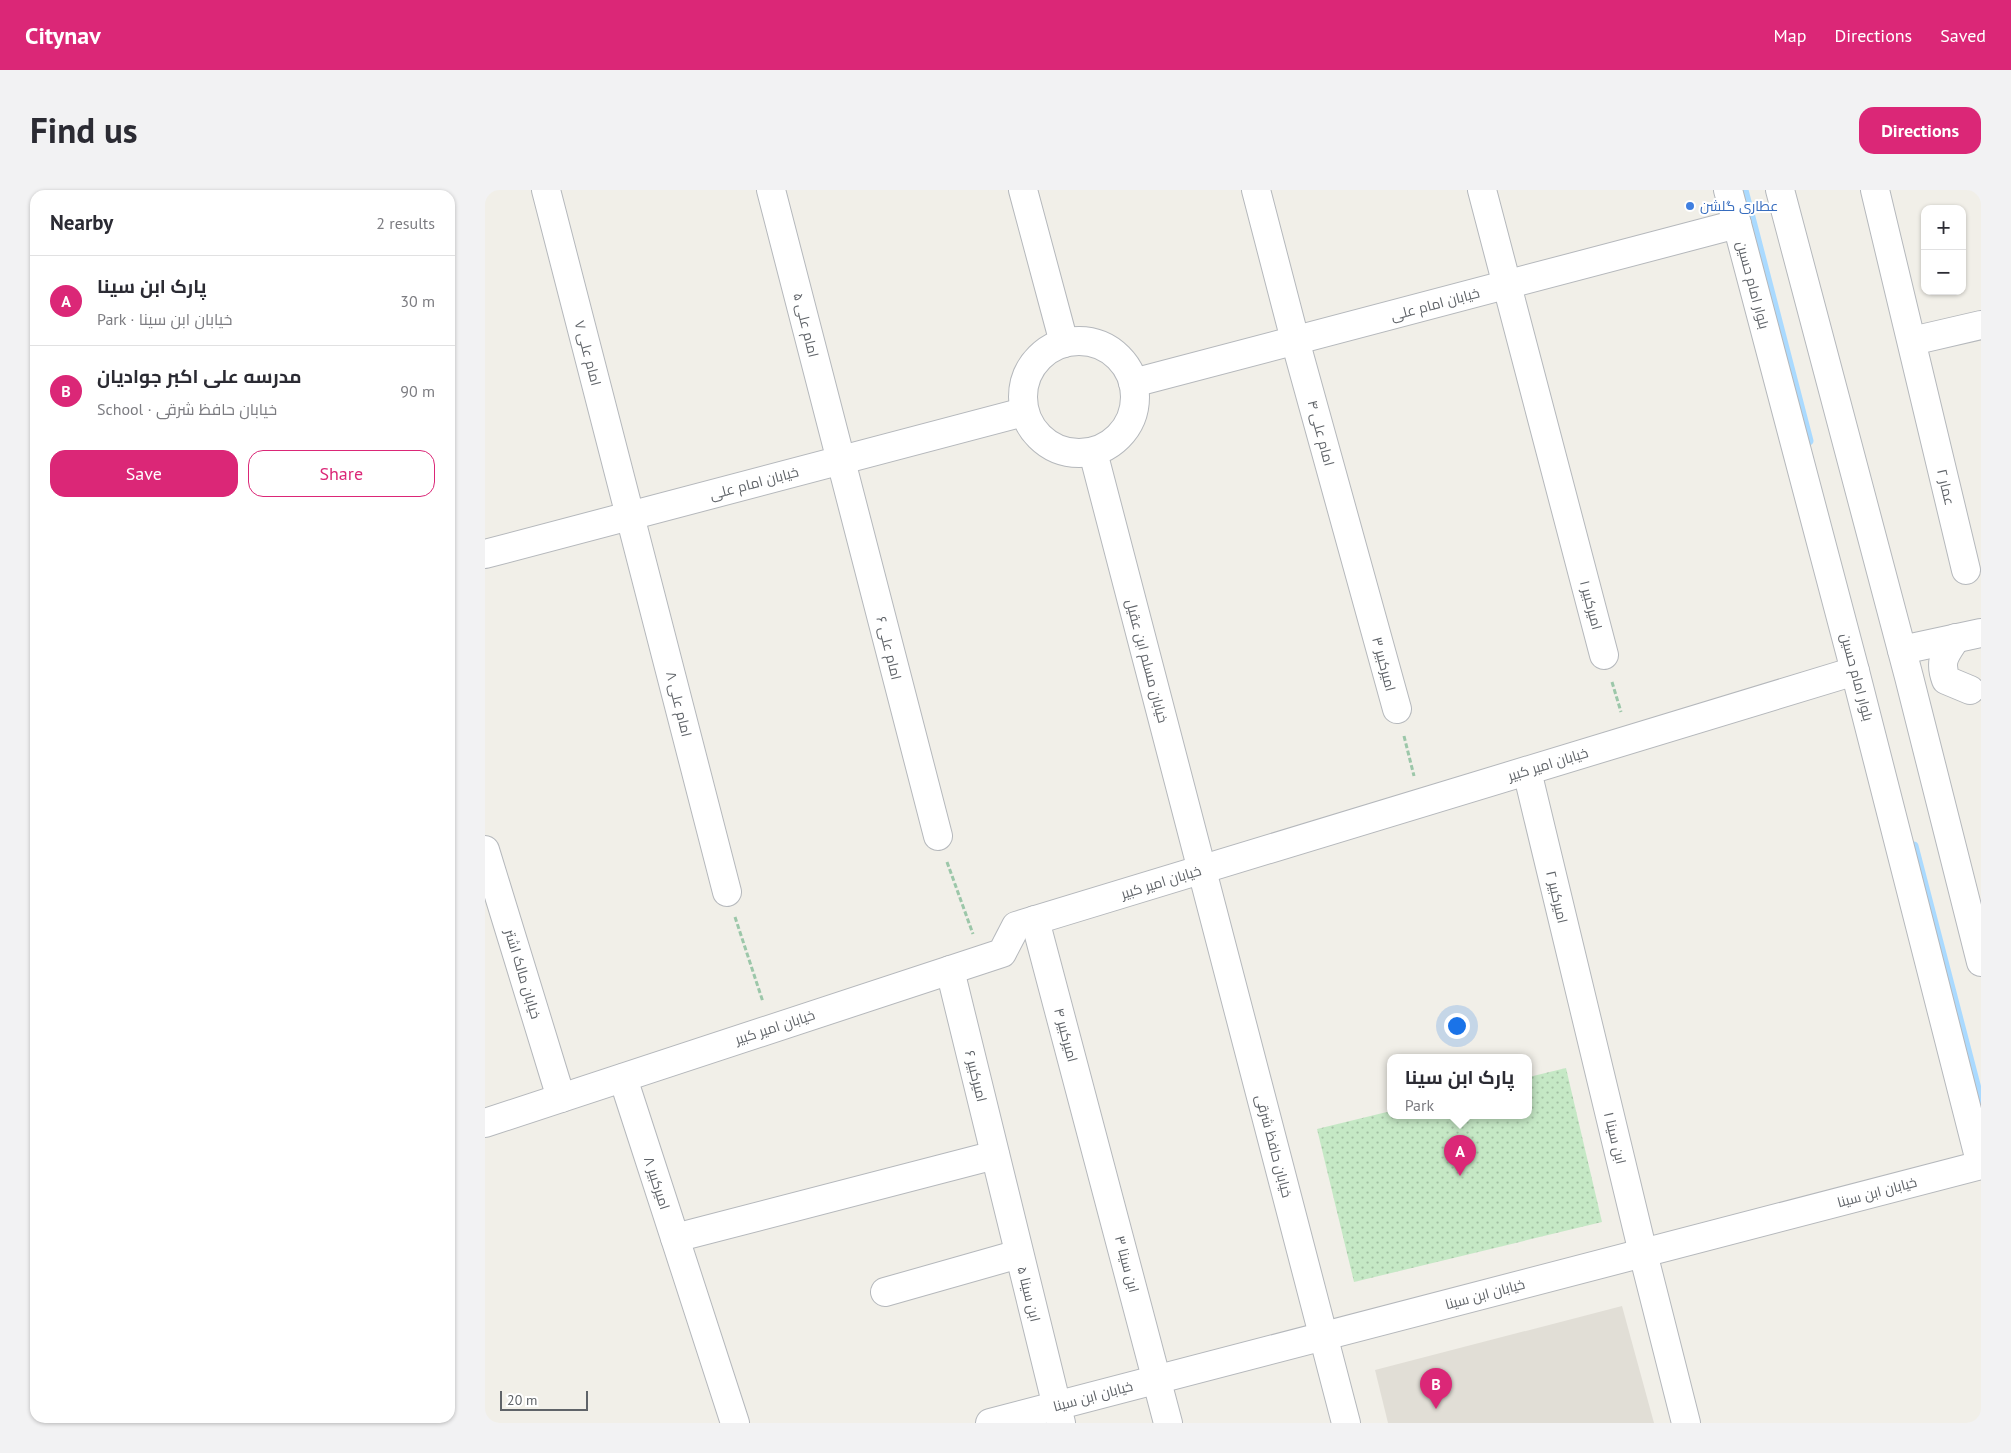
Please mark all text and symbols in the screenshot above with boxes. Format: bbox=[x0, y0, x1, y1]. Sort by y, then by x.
text: Citynav bbox=[25, 20, 101, 51]
text: Map bbox=[1774, 24, 1806, 47]
text: Directions bbox=[1834, 24, 1912, 47]
text: Saved bbox=[1940, 24, 1986, 47]
text: Find us bbox=[30, 107, 138, 153]
button: Directions bbox=[1859, 107, 1981, 154]
place label: عطاری گلشن bbox=[1700, 197, 1778, 215]
marker: عطاری گلشن bbox=[1684, 200, 1696, 212]
map controls bbox=[1921, 205, 1966, 295]
button: + bbox=[1921, 205, 1966, 250]
text: Nearby bbox=[50, 209, 113, 236]
text: 2 results bbox=[376, 213, 435, 233]
street label: بلوار امام حسین bbox=[1732, 239, 1773, 331]
button: − bbox=[1921, 250, 1966, 295]
text: پارک ابن سینا bbox=[97, 274, 207, 298]
street label: خیابان امام علی bbox=[1389, 283, 1482, 325]
text: A bbox=[61, 291, 71, 311]
text: 30 m bbox=[400, 291, 435, 311]
street label: امام علی ۵ bbox=[788, 291, 823, 359]
text: Park · خیابان ابن سینا bbox=[97, 309, 232, 329]
street label: امام علی ۷ bbox=[570, 318, 605, 388]
text: مدرسه علی اکبر جوادیان bbox=[97, 364, 302, 388]
text: B bbox=[61, 381, 71, 401]
text: 90 m bbox=[400, 381, 435, 401]
street label: امام علی ۴ bbox=[1303, 398, 1338, 468]
text: School · خیابان حافظ شرقی bbox=[97, 399, 277, 419]
button: Save bbox=[50, 450, 238, 497]
button: Share bbox=[248, 450, 435, 497]
street label: خیابان امام علی bbox=[708, 462, 801, 504]
street label: عمار ۲ bbox=[1933, 467, 1959, 507]
street label: امیرکبیر ۱ bbox=[1576, 578, 1606, 632]
street label: خیابان مسلم ابن عقیل bbox=[1121, 597, 1172, 725]
street label: امام علی ۶ bbox=[871, 614, 906, 682]
street label: بلوار امام حسین bbox=[1836, 631, 1877, 723]
street label: امیرکبیر ۳ bbox=[1368, 635, 1400, 693]
street label: امام علی ۸ bbox=[661, 669, 696, 739]
street label: خیابان امیر کبیر bbox=[1505, 743, 1590, 785]
street label: خیابان امیر کبیر bbox=[1118, 861, 1203, 903]
street label: امیرکبیر ۲ bbox=[1542, 869, 1572, 925]
street label: خیابان مالک اشتر bbox=[501, 926, 545, 1021]
street label: خیابان امیر کبیر bbox=[732, 1006, 817, 1049]
street label: امیرکبیر ۴ bbox=[1050, 1006, 1082, 1064]
your location bbox=[1444, 1013, 1470, 1039]
street label: امیرکبیر ۶ bbox=[961, 1048, 991, 1104]
popup bbox=[1387, 1054, 1532, 1119]
text: پارک ابن سینا bbox=[1405, 1065, 1514, 1089]
street label: خیابان حافظ شرقی bbox=[1252, 1093, 1296, 1199]
text: Park bbox=[1405, 1095, 1434, 1115]
street label: ابن سینا ۱ bbox=[1600, 1110, 1630, 1166]
pin: A bbox=[1444, 1135, 1476, 1176]
street label: امیرکبیر ۸ bbox=[640, 1154, 674, 1212]
street label: خیابان ابن سینا bbox=[1835, 1173, 1919, 1211]
street label: ابن سینا ۳ bbox=[1111, 1234, 1143, 1294]
street label: ابن سینا ۵ bbox=[1013, 1264, 1045, 1324]
street label: خیابان ابن سینا bbox=[1443, 1275, 1527, 1313]
pin: B bbox=[1420, 1368, 1452, 1409]
street label: خیابان ابن سینا bbox=[1051, 1377, 1135, 1415]
scale bar bbox=[500, 1388, 587, 1411]
text: 20 m bbox=[507, 1391, 537, 1409]

